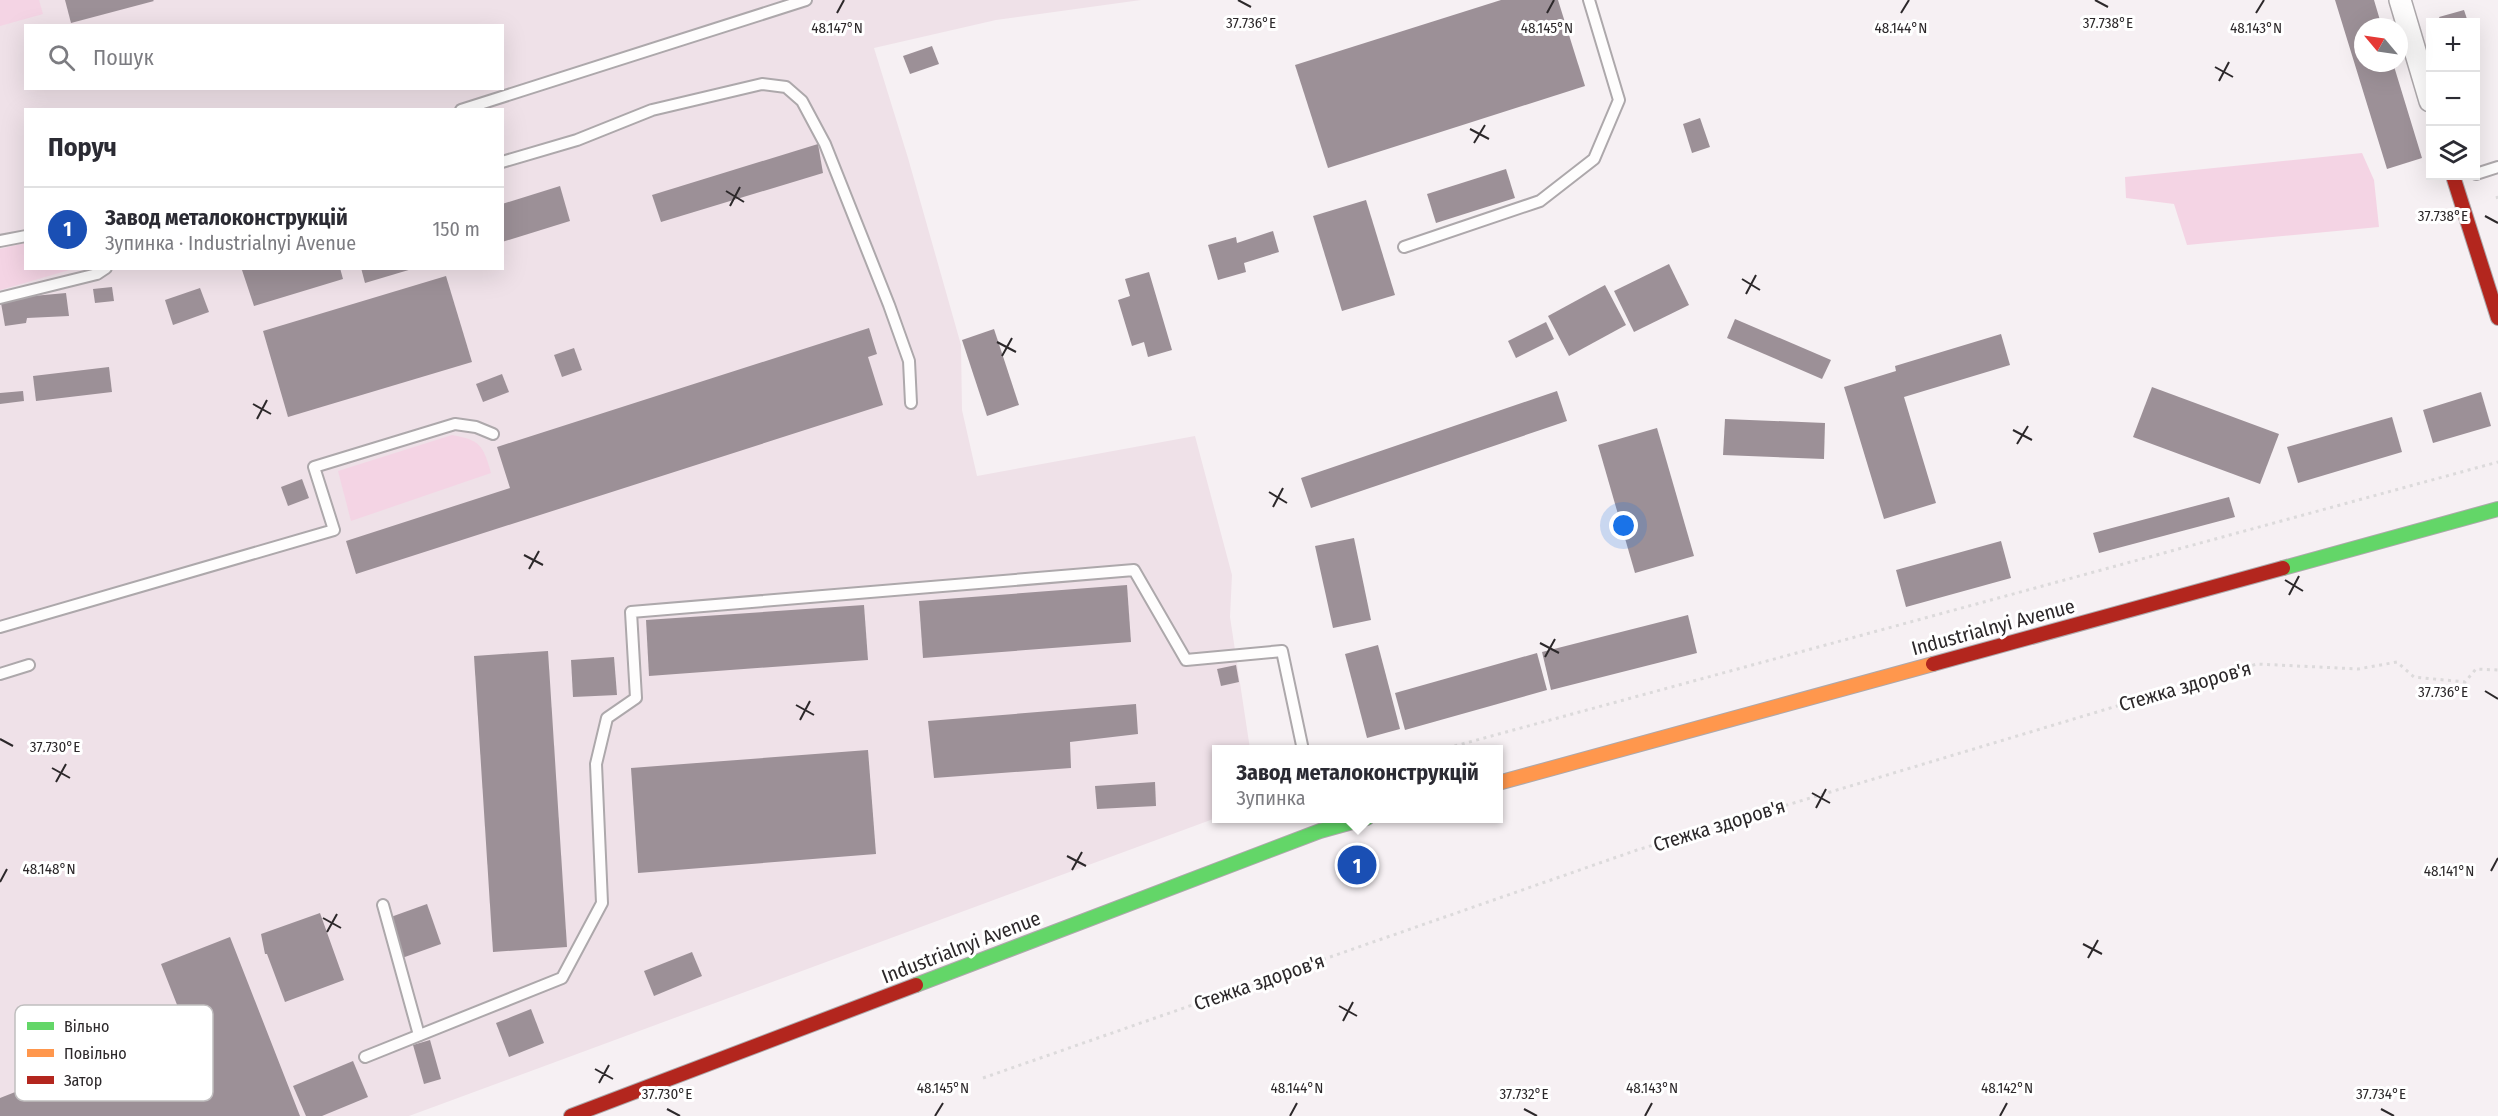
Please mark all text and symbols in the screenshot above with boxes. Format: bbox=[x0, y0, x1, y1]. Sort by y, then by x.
text: 37.736°E bbox=[1226, 14, 1276, 32]
text: 37.738°E bbox=[2083, 14, 2133, 32]
north arrow bbox=[2354, 18, 2408, 72]
map controls bbox=[2426, 18, 2480, 180]
button: + bbox=[2426, 18, 2480, 72]
text: 48.147°N bbox=[811, 19, 863, 37]
text: 48.145°N bbox=[1521, 19, 1573, 37]
text: 48.144°N bbox=[1875, 19, 1927, 37]
text: 48.143°N bbox=[2230, 19, 2282, 37]
search box bbox=[24, 24, 504, 90]
icon: search bbox=[45, 41, 78, 74]
text: Пошук bbox=[93, 44, 154, 71]
button: − bbox=[2426, 72, 2480, 126]
button: layers bbox=[2426, 126, 2480, 180]
text: Поруч bbox=[48, 132, 117, 163]
text: Завод металоконструкцій bbox=[105, 204, 348, 231]
text: 37.738°E bbox=[2418, 207, 2468, 225]
text: 1 bbox=[63, 217, 72, 241]
text: 150 m bbox=[433, 217, 480, 241]
text: Зупинка · Industrialnyi Avenue bbox=[105, 231, 356, 255]
your location bbox=[1609, 511, 1638, 540]
street label: Industrialnyi Avenue bbox=[1909, 594, 2077, 660]
street label: Стежка здоров'я bbox=[2116, 656, 2254, 716]
text: 37.736°E bbox=[2418, 683, 2468, 701]
text: 37.730°E bbox=[30, 738, 80, 756]
popup bbox=[1212, 745, 1503, 823]
text: Завод металоконструкцій bbox=[1236, 759, 1479, 786]
text: Зупинка bbox=[1236, 786, 1305, 810]
street label: Стежка здоров'я bbox=[1650, 794, 1788, 856]
pin: 1 bbox=[1338, 842, 1376, 888]
text: 48.148°N bbox=[22, 860, 76, 878]
text: 48.141°N bbox=[2424, 862, 2474, 880]
street label: Industrialnyi Avenue bbox=[878, 906, 1044, 988]
street label: Стежка здоров'я bbox=[1191, 948, 1327, 1016]
legend bbox=[15, 1005, 213, 1101]
text: Вільно bbox=[64, 1017, 109, 1036]
text: Повільно bbox=[64, 1044, 127, 1063]
text: Затор bbox=[64, 1071, 102, 1090]
text: 48.145°N bbox=[917, 1079, 969, 1097]
text: 48.144°N bbox=[1271, 1079, 1323, 1097]
text: 48.143°N bbox=[1626, 1079, 1678, 1097]
text: 48.142°N bbox=[1981, 1079, 2033, 1097]
text: 37.730°E bbox=[642, 1085, 692, 1103]
text: 37.732°E bbox=[1499, 1085, 1549, 1103]
text: 37.734°E bbox=[2356, 1085, 2406, 1103]

